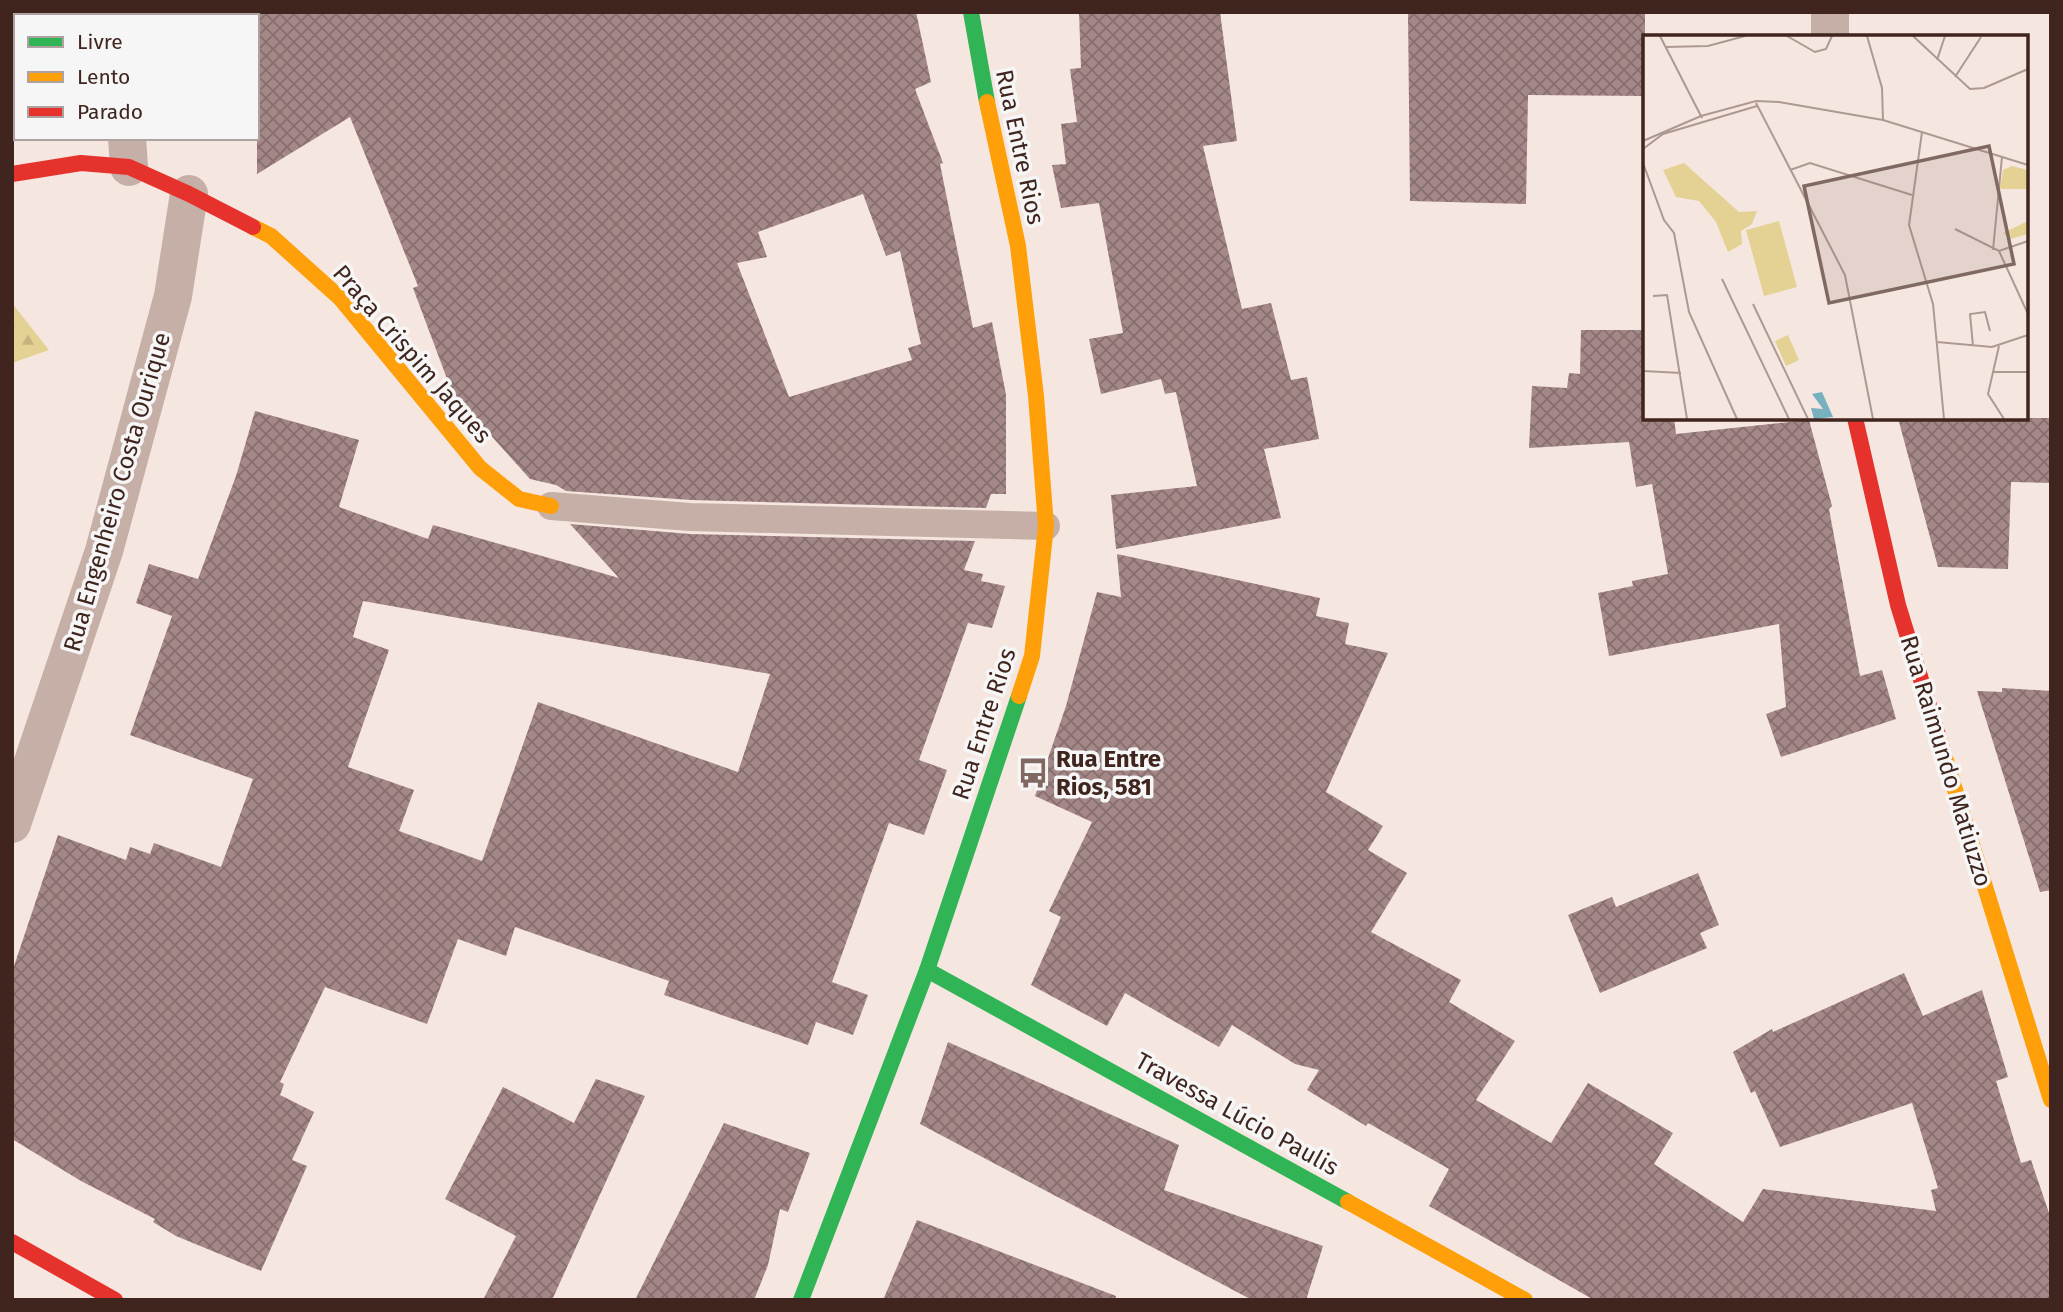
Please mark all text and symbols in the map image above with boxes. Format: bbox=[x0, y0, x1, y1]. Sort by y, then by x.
legend bbox=[14, 14, 259, 140]
text: Livre bbox=[77, 29, 123, 55]
inset map bbox=[1643, 35, 2028, 420]
text: Lento bbox=[77, 64, 130, 90]
street label: Rua Entre Rios bbox=[990, 67, 1050, 227]
text: Parado bbox=[77, 99, 143, 125]
street label: Praça Crispim Jaques bbox=[327, 259, 497, 449]
street label: Rua Engenheiro Costa Ourique bbox=[58, 329, 176, 655]
street label: Rua Raimundo Matiuzzo bbox=[1894, 632, 1998, 890]
street label: Rua Entre Rios bbox=[946, 645, 1022, 803]
place label: Rua Entre Rios, 581 bbox=[1056, 745, 1161, 801]
bus stop icon: Rua Entre Rios, 581 bbox=[1016, 756, 1050, 790]
street label: Travessa Lúcio Paulis bbox=[1131, 1047, 1343, 1181]

